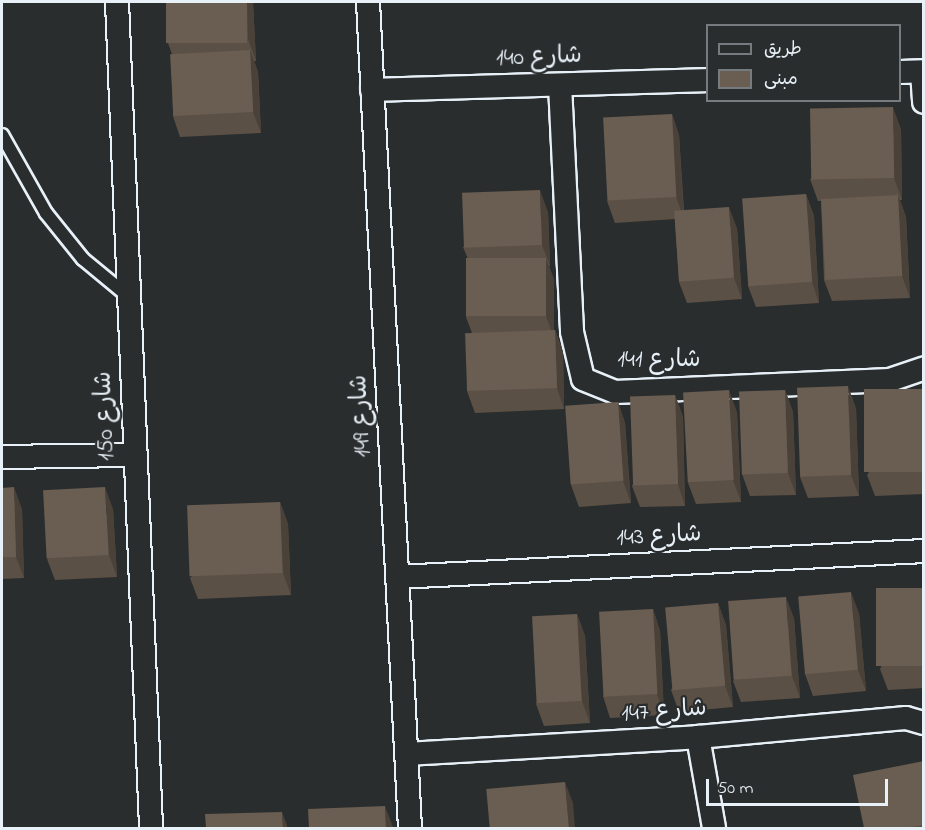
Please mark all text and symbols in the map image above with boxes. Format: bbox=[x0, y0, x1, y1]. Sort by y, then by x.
legend bbox=[706, 24, 901, 102]
text: طريق bbox=[764, 37, 802, 63]
street label: شارع 140 bbox=[496, 42, 582, 74]
text: مبنى bbox=[764, 67, 798, 93]
street label: شارع 141 bbox=[617, 347, 701, 375]
street label: شارع 150 bbox=[90, 371, 122, 461]
street label: شارع 149 bbox=[345, 374, 379, 458]
street label: شارع 143 bbox=[616, 520, 702, 554]
street label: شارع 147 bbox=[620, 695, 708, 729]
scale bar bbox=[709, 767, 890, 805]
text: 50 m bbox=[717, 776, 754, 802]

